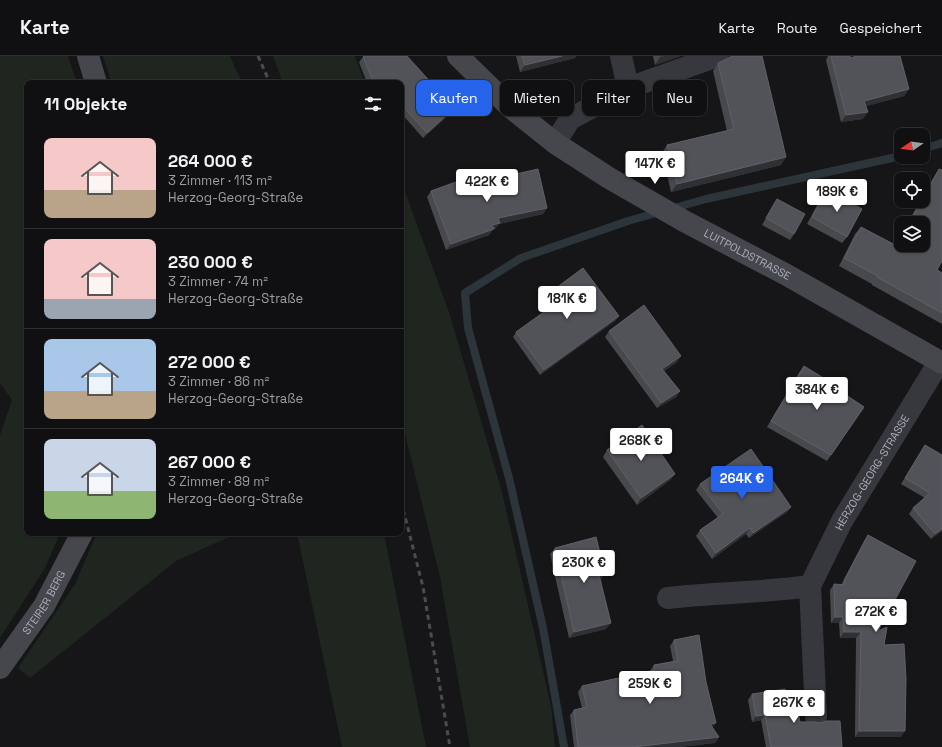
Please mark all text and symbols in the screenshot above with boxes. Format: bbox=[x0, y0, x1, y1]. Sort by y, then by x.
text: Karte bbox=[20, 15, 70, 40]
text: Karte bbox=[719, 19, 755, 37]
text: Route bbox=[777, 19, 817, 37]
text: Gespeichert bbox=[839, 19, 922, 37]
chip: Kaufen bbox=[416, 80, 492, 116]
chip: Mieten bbox=[500, 80, 574, 116]
chip: Filter bbox=[582, 80, 645, 116]
chip: Neu bbox=[653, 80, 707, 116]
text: 11 Objekte bbox=[44, 93, 127, 115]
icon: filters bbox=[362, 93, 384, 115]
north arrow bbox=[894, 128, 930, 164]
map controls bbox=[894, 128, 930, 252]
text: 264 000 € bbox=[168, 150, 253, 172]
pin: 147K € bbox=[622, 151, 688, 185]
icon: home bbox=[76, 154, 124, 202]
text: 147K € bbox=[634, 155, 676, 172]
pin: 422K € bbox=[454, 169, 520, 203]
text: 3 Zimmer · 113 m² bbox=[168, 172, 272, 189]
button: locate bbox=[894, 172, 930, 208]
text: 422K € bbox=[465, 173, 509, 190]
pin: 189K € bbox=[804, 179, 870, 213]
text: 189K € bbox=[816, 183, 858, 200]
text: Herzog-Georg-Straße bbox=[168, 189, 303, 206]
button: layers bbox=[894, 216, 930, 252]
street label: LUITPOLDSTRASSE bbox=[702, 226, 793, 283]
text: 230 000 € bbox=[168, 251, 253, 273]
icon: home bbox=[76, 255, 124, 303]
text: 3 Zimmer · 74 m² bbox=[168, 273, 268, 290]
pin: 181K € bbox=[534, 286, 600, 320]
text: Herzog-Georg-Straße bbox=[168, 290, 303, 307]
text: 181K € bbox=[547, 290, 587, 307]
text: 272 000 € bbox=[168, 351, 251, 373]
icon: home bbox=[76, 355, 124, 403]
text: 3 Zimmer · 86 m² bbox=[168, 373, 269, 390]
pin: 384K € bbox=[784, 377, 850, 411]
text: 384K € bbox=[795, 381, 839, 398]
text: Herzog-Georg-Straße bbox=[168, 390, 303, 407]
street label: HERZOG-GEORG-STRASSE bbox=[832, 412, 912, 532]
pin: 268K € bbox=[608, 428, 674, 462]
text: 268K € bbox=[619, 432, 663, 449]
text: 267 000 € bbox=[168, 451, 251, 473]
icon: home bbox=[76, 455, 124, 503]
pin: 264K € bbox=[709, 466, 775, 500]
text: 264K € bbox=[720, 470, 764, 487]
text: 3 Zimmer · 89 m² bbox=[168, 473, 269, 490]
text: Herzog-Georg-Straße bbox=[168, 490, 303, 507]
pin: 230K € bbox=[551, 550, 617, 584]
text: 230K € bbox=[562, 554, 606, 571]
street label: STEIRER BERG bbox=[19, 568, 68, 637]
pin: 272K € bbox=[843, 599, 909, 633]
text: 272K € bbox=[855, 603, 897, 620]
pin: 259K € bbox=[617, 671, 683, 705]
text: 259K € bbox=[628, 675, 672, 692]
pin: 267K € bbox=[761, 690, 827, 724]
text: 267K € bbox=[772, 694, 816, 711]

